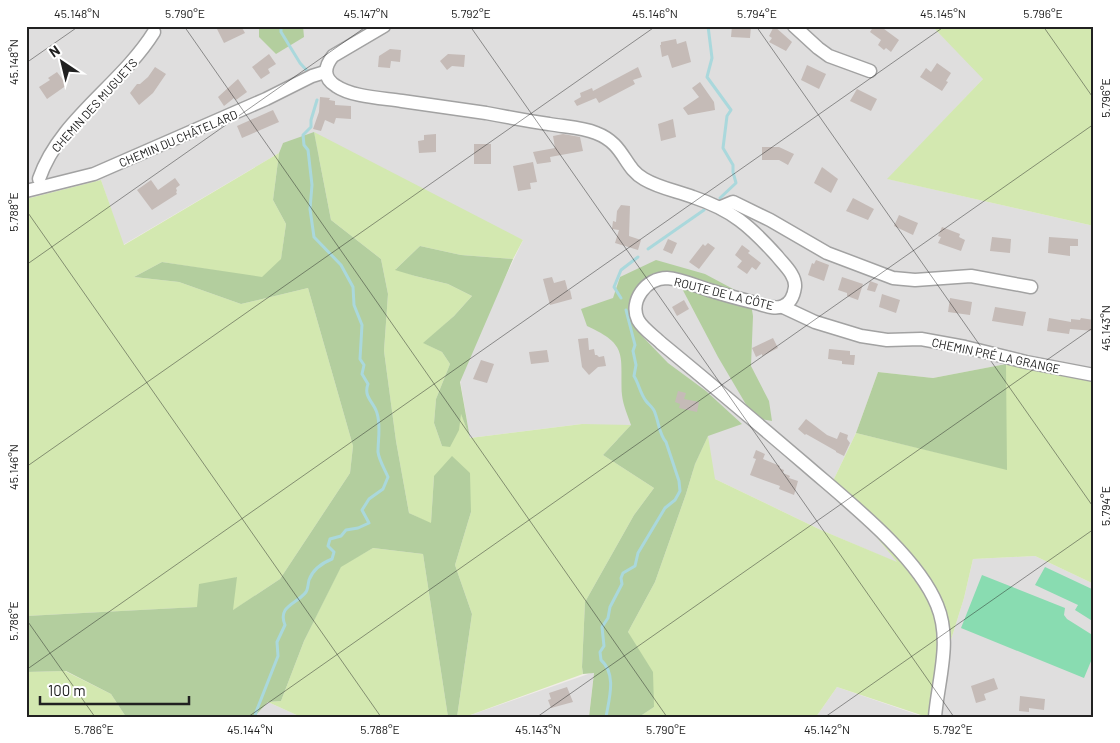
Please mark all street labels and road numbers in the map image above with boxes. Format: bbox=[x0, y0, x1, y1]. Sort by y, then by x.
street label: CHEMIN DES MUGUETS bbox=[48, 55, 140, 155]
street label: CHEMIN DU CHÂTELARD bbox=[117, 107, 239, 169]
street label: ROUTE DE LA CÔTE bbox=[673, 274, 775, 312]
street label: CHEMIN PRÉ LA GRANGE bbox=[931, 335, 1061, 375]

